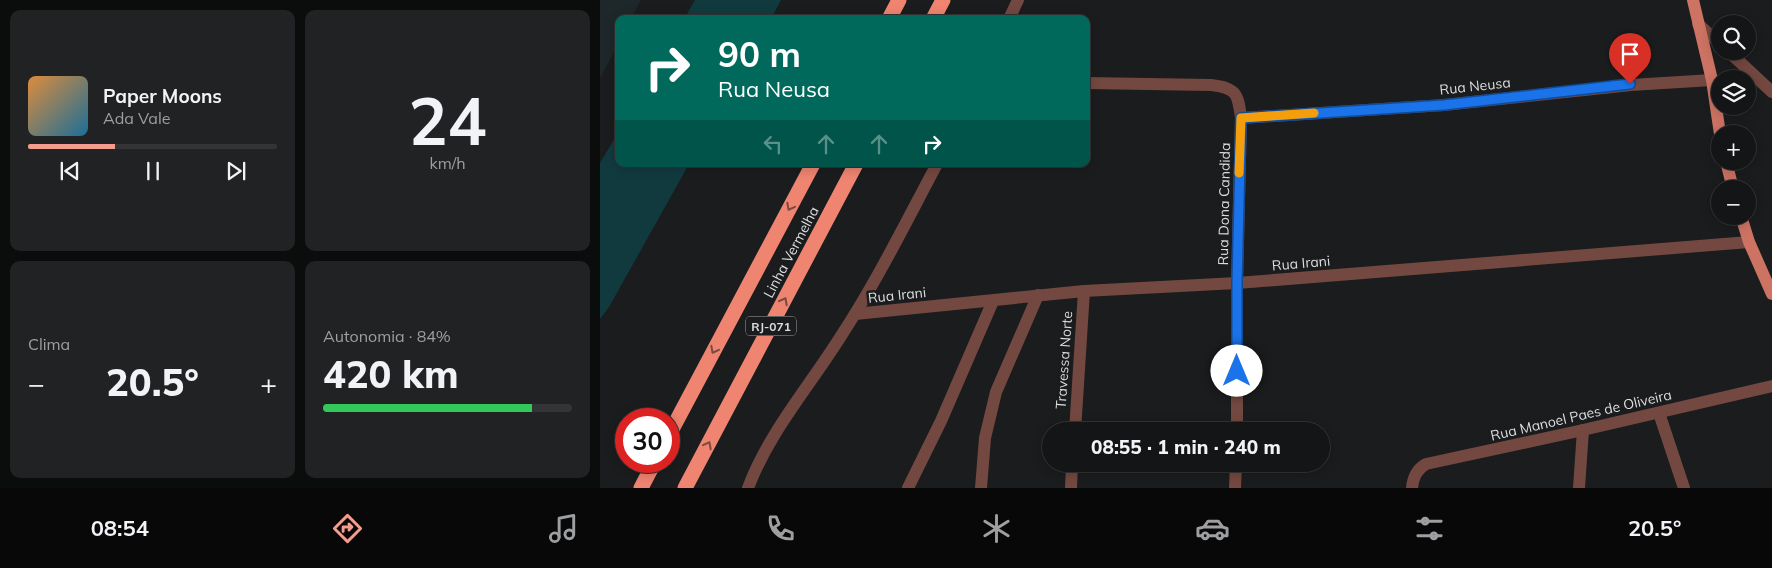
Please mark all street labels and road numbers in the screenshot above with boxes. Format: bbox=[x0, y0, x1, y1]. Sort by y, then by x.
street label: Rua Neusa bbox=[1439, 73, 1511, 99]
street label: Rua Dona Candida bbox=[1214, 142, 1234, 266]
street label: Linha Vermelha bbox=[759, 203, 823, 301]
street label: Rua Irani bbox=[1271, 251, 1331, 275]
street label: Rua Irani bbox=[867, 283, 927, 307]
street label: Travessa Norte bbox=[1052, 311, 1076, 409]
road number: RJ-071 bbox=[746, 316, 796, 336]
street label: Rua Manoel Paes de Oliveira bbox=[1489, 385, 1673, 445]

